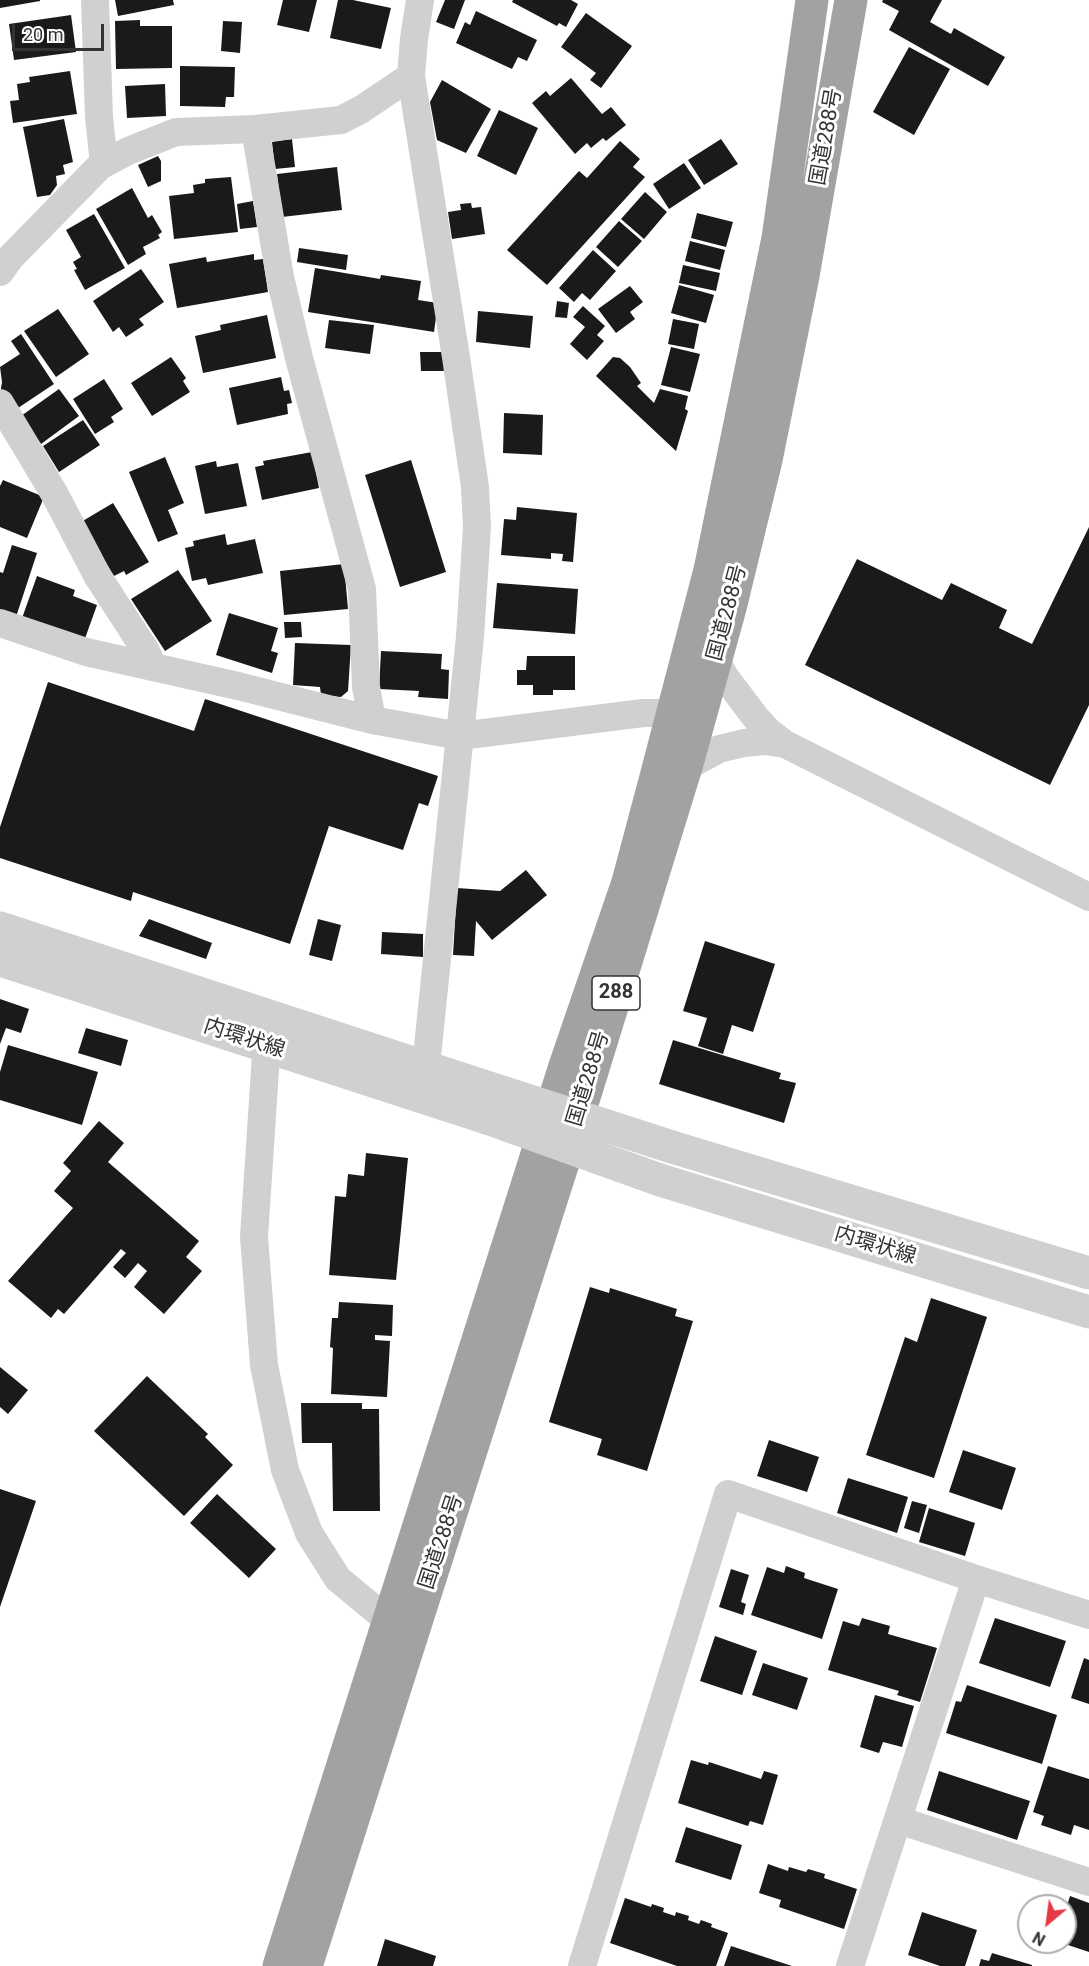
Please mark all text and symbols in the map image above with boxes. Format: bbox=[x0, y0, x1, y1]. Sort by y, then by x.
scale bar bbox=[15, 12, 106, 50]
text: 20 m bbox=[23, 24, 63, 45]
street label: 国道288号 bbox=[806, 86, 848, 188]
street label: 国道288号 bbox=[703, 562, 753, 664]
road number: 288 bbox=[592, 976, 640, 1010]
street label: 内環状線 bbox=[200, 1014, 288, 1064]
street label: 国道288号 bbox=[563, 1028, 615, 1130]
street label: 内環状線 bbox=[831, 1222, 919, 1270]
street label: 国道288号 bbox=[415, 1491, 469, 1593]
north arrow bbox=[1017, 1894, 1077, 1954]
text: N bbox=[1029, 1927, 1049, 1949]

